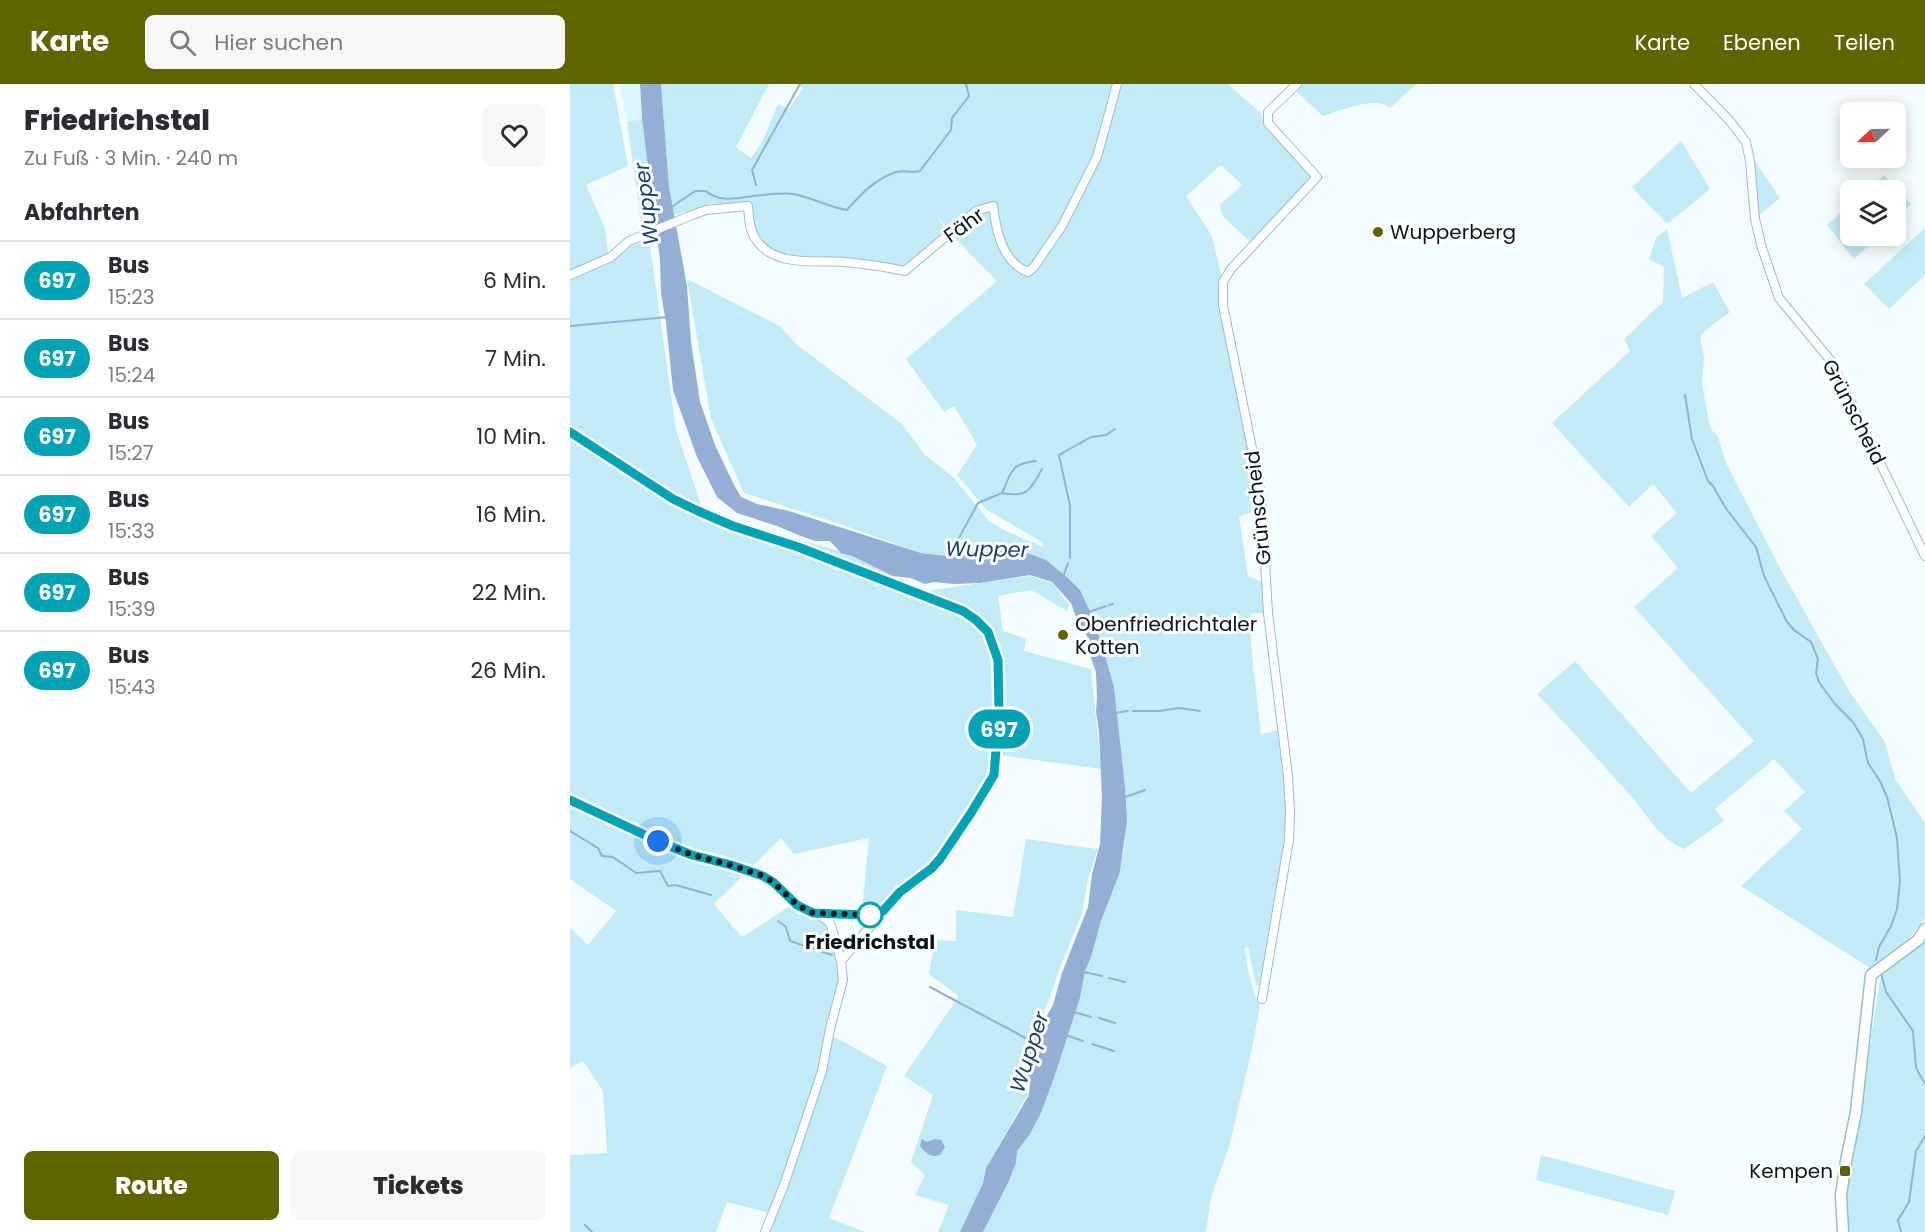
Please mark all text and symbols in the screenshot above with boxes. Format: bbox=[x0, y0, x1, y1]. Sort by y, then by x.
search box bbox=[145, 15, 565, 69]
text: Karte bbox=[30, 22, 109, 61]
icon: search bbox=[166, 26, 199, 59]
text: Hier suchen bbox=[214, 27, 343, 58]
text: Karte bbox=[1635, 28, 1690, 57]
text: Ebenen bbox=[1723, 28, 1801, 57]
text: Teilen bbox=[1834, 28, 1895, 57]
text: Friedrichstal bbox=[24, 101, 210, 140]
north arrow bbox=[1840, 102, 1906, 168]
map controls bbox=[1840, 102, 1906, 246]
button: heart bbox=[483, 104, 546, 167]
text: Zu Fuß · 3 Min. · 240 m bbox=[24, 144, 238, 172]
water label: Wupper bbox=[626, 160, 665, 247]
button: layers bbox=[1840, 180, 1906, 246]
text: Abfahrten bbox=[24, 197, 140, 228]
street label: Fähr bbox=[938, 201, 990, 249]
place label: Wupperberg bbox=[1390, 218, 1516, 246]
marker: Wupperberg bbox=[1371, 225, 1385, 239]
text: Bus bbox=[108, 250, 150, 281]
text: 6 Min. bbox=[483, 265, 546, 296]
text: 697 bbox=[38, 266, 76, 295]
text: 15:23 bbox=[108, 283, 155, 311]
text: Bus bbox=[108, 328, 150, 359]
text: 7 Min. bbox=[485, 343, 546, 374]
text: 697 bbox=[38, 344, 76, 373]
street label: Grünscheid bbox=[1815, 354, 1893, 470]
text: 15:24 bbox=[108, 361, 155, 389]
text: Bus bbox=[108, 406, 150, 437]
text: 10 Min. bbox=[476, 421, 546, 452]
text: 697 bbox=[38, 422, 76, 451]
text: 15:27 bbox=[108, 439, 154, 467]
street label: Grünscheid bbox=[1238, 449, 1278, 567]
text: Bus bbox=[108, 484, 150, 515]
text: 16 Min. bbox=[476, 499, 546, 530]
text: 697 bbox=[38, 500, 76, 529]
text: 15:33 bbox=[108, 517, 155, 545]
water label: Wupper bbox=[945, 534, 1030, 564]
text: Bus bbox=[108, 562, 150, 593]
text: 22 Min. bbox=[472, 577, 546, 608]
text: 697 bbox=[38, 578, 76, 607]
text: 15:39 bbox=[108, 595, 156, 623]
place label: Obenfriedrichtaler Kotten bbox=[1075, 610, 1257, 661]
marker: Obenfriedrichtaler Kotten bbox=[1056, 628, 1070, 642]
text: Bus bbox=[108, 640, 150, 671]
text: 26 Min. bbox=[470, 655, 546, 686]
text: 697 bbox=[38, 656, 76, 685]
text: 15:43 bbox=[108, 673, 156, 701]
line badge: 697 bbox=[964, 710, 1034, 748]
text: 697 bbox=[980, 715, 1018, 744]
your location bbox=[643, 826, 673, 856]
marker: Friedrichstal bbox=[857, 902, 883, 928]
place label: Friedrichstal bbox=[805, 928, 935, 956]
water label: Wupper bbox=[1002, 1007, 1056, 1096]
button: Route bbox=[24, 1151, 279, 1220]
button: Tickets bbox=[291, 1151, 546, 1220]
place label: Kempen bbox=[1749, 1157, 1833, 1185]
marker: Kempen bbox=[1838, 1164, 1852, 1178]

